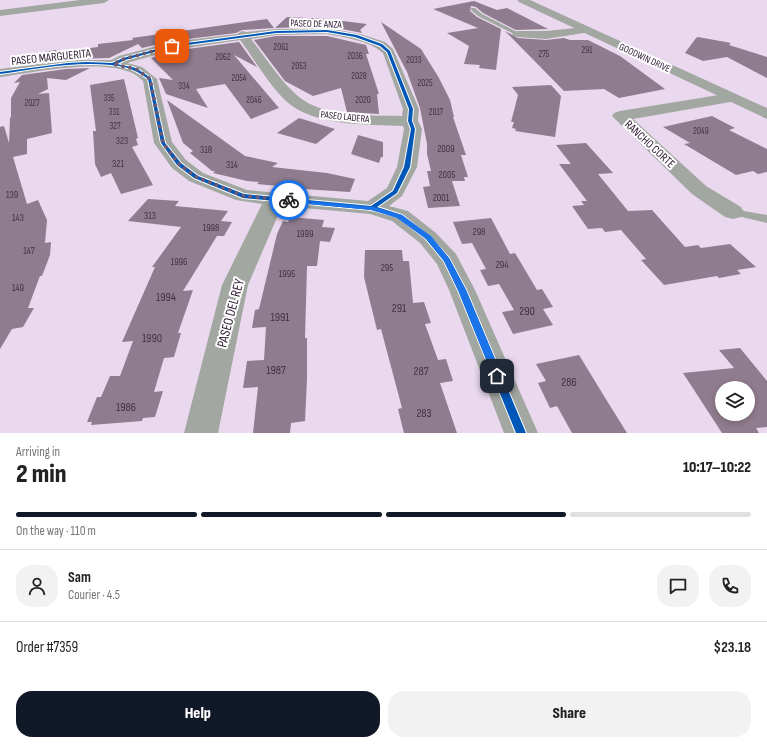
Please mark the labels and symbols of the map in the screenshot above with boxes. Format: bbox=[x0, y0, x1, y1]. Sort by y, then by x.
street label: PASEO DE ANZA bbox=[290, 17, 343, 31]
pin bbox=[155, 29, 189, 63]
street label: GOODWIN DRIVE bbox=[617, 41, 672, 75]
house number: 2061 bbox=[274, 42, 289, 53]
house number: 291 bbox=[582, 45, 593, 56]
street label: PASEO MARGUERITA bbox=[11, 46, 92, 69]
house number: 275 bbox=[539, 49, 550, 60]
house number: 2036 bbox=[347, 51, 363, 62]
house number: 2062 bbox=[215, 52, 231, 63]
house number: 2033 bbox=[406, 55, 422, 66]
house number: 2053 bbox=[291, 61, 307, 72]
house number: 2028 bbox=[351, 71, 367, 82]
house number: 2054 bbox=[231, 73, 247, 84]
house number: 2025 bbox=[417, 78, 433, 89]
house number: 334 bbox=[178, 81, 190, 92]
house number: 335 bbox=[103, 93, 115, 104]
house number: 2046 bbox=[246, 95, 262, 106]
house number: 2020 bbox=[355, 95, 371, 106]
house number: 2027 bbox=[24, 98, 40, 109]
house number: 331 bbox=[109, 107, 120, 118]
house number: 2017 bbox=[429, 107, 444, 118]
street label: PASEO LADERA bbox=[320, 108, 371, 126]
street label: RANCHO CORTE bbox=[621, 117, 678, 171]
house number: 327 bbox=[109, 121, 121, 132]
house number: 2049 bbox=[693, 126, 709, 137]
house number: 323 bbox=[116, 135, 128, 147]
house number: 2009 bbox=[437, 143, 455, 155]
house number: 318 bbox=[200, 144, 212, 156]
house number: 321 bbox=[112, 158, 124, 170]
house number: 314 bbox=[226, 159, 238, 171]
house number: 2005 bbox=[438, 169, 456, 181]
courier bbox=[269, 180, 309, 220]
house number: 139 bbox=[6, 189, 18, 201]
house number: 2001 bbox=[433, 192, 450, 204]
house number: 313 bbox=[144, 210, 156, 222]
house number: 143 bbox=[12, 212, 24, 224]
house number: 1998 bbox=[203, 222, 219, 234]
house number: 298 bbox=[473, 226, 485, 238]
house number: 1999 bbox=[297, 228, 313, 240]
house number: 147 bbox=[23, 245, 35, 257]
house number: 1996 bbox=[171, 256, 187, 268]
house number: 294 bbox=[496, 259, 508, 271]
house number: 295 bbox=[381, 262, 393, 274]
house number: 1995 bbox=[279, 268, 295, 280]
street label: PASEO DEL REY bbox=[213, 277, 248, 349]
house number: 149 bbox=[12, 282, 24, 294]
house number: 1994 bbox=[156, 290, 176, 305]
house number: 291 bbox=[392, 301, 407, 316]
house number: 290 bbox=[519, 304, 535, 319]
house number: 1991 bbox=[270, 310, 290, 325]
house number: 1990 bbox=[142, 331, 162, 346]
pin bbox=[480, 359, 514, 393]
house number: 1987 bbox=[266, 363, 286, 378]
house number: 287 bbox=[414, 364, 429, 379]
house number: 286 bbox=[561, 375, 577, 390]
house number: 1986 bbox=[116, 400, 136, 415]
house number: 283 bbox=[416, 406, 432, 421]

